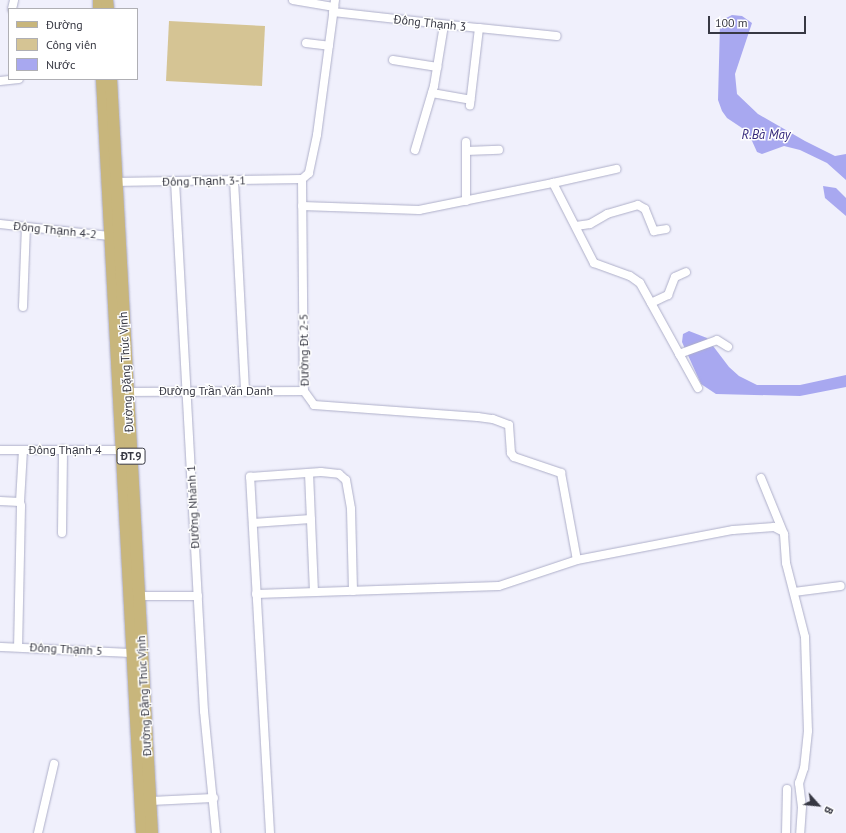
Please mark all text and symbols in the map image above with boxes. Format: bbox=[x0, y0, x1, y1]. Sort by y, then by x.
legend bbox=[8, 8, 138, 80]
scale bar bbox=[710, 8, 808, 34]
street label: Đông Thạnh 3 bbox=[393, 12, 467, 34]
text: 100 m bbox=[715, 15, 748, 30]
text: Đường bbox=[46, 17, 83, 32]
text: Công viên bbox=[46, 37, 97, 52]
text: Nước bbox=[46, 57, 75, 72]
water label: R.Bà May bbox=[742, 127, 790, 143]
street label: Đông Thạnh 3-1 bbox=[162, 173, 246, 189]
street label: Đông Thạnh 4-2 bbox=[12, 218, 98, 242]
street label: Đường Đặng Thúc Vịnh bbox=[116, 311, 136, 433]
street label: Đường Đt 2-5 bbox=[296, 314, 312, 386]
street label: Đường Trần Văn Danh bbox=[159, 384, 273, 398]
street label: Đông Thạnh 4 bbox=[28, 443, 102, 457]
road number: ĐT.9 bbox=[116, 447, 146, 465]
street label: Đường Nhánh 1 bbox=[184, 465, 202, 549]
street label: Đường Đặng Thúc Vịnh bbox=[134, 635, 154, 757]
street label: Đông Thạnh 5 bbox=[29, 640, 103, 658]
north arrow bbox=[798, 785, 838, 825]
text: B bbox=[821, 804, 836, 817]

